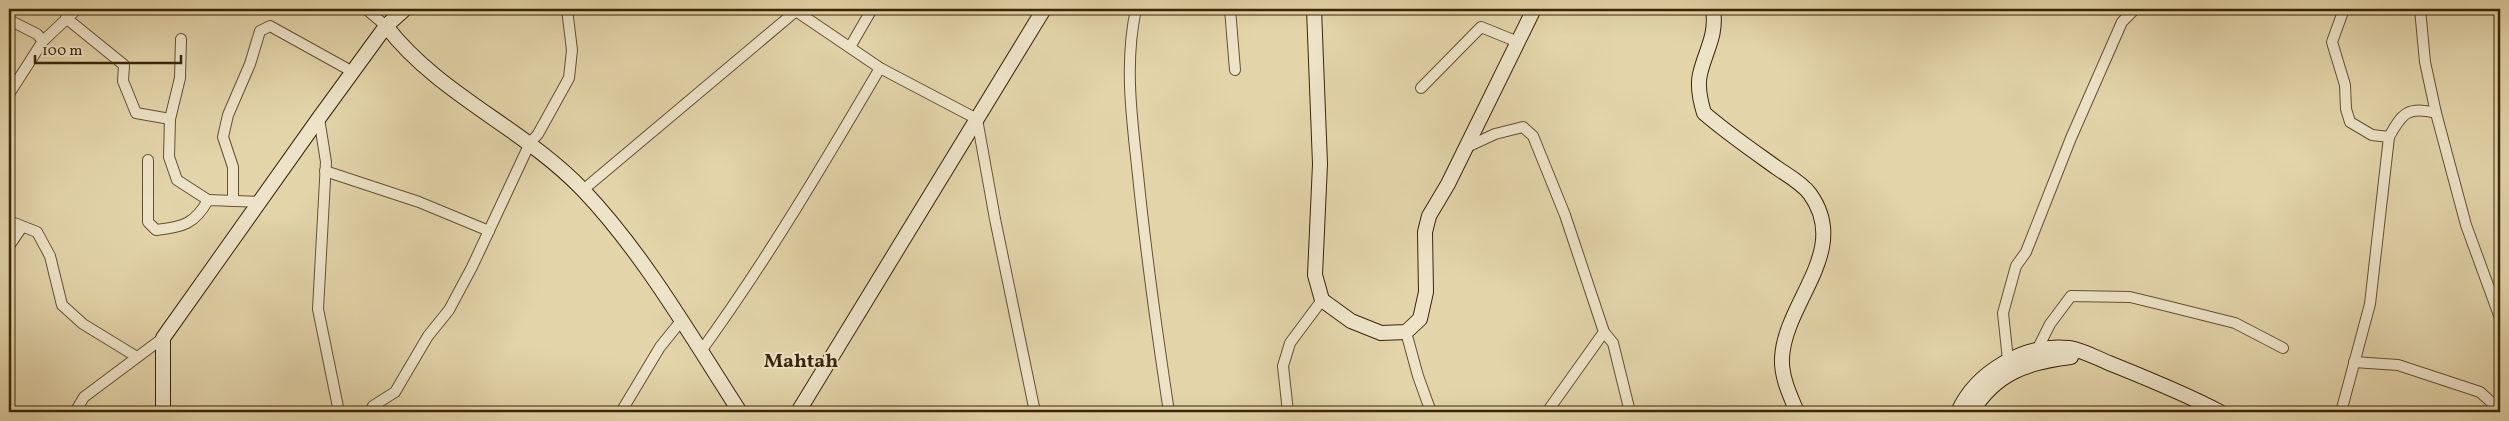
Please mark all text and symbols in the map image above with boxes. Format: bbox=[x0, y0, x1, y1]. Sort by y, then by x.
scale bar bbox=[35, 32, 181, 64]
text: 100 m bbox=[42, 41, 82, 62]
district label: Mahtah bbox=[764, 348, 838, 376]

